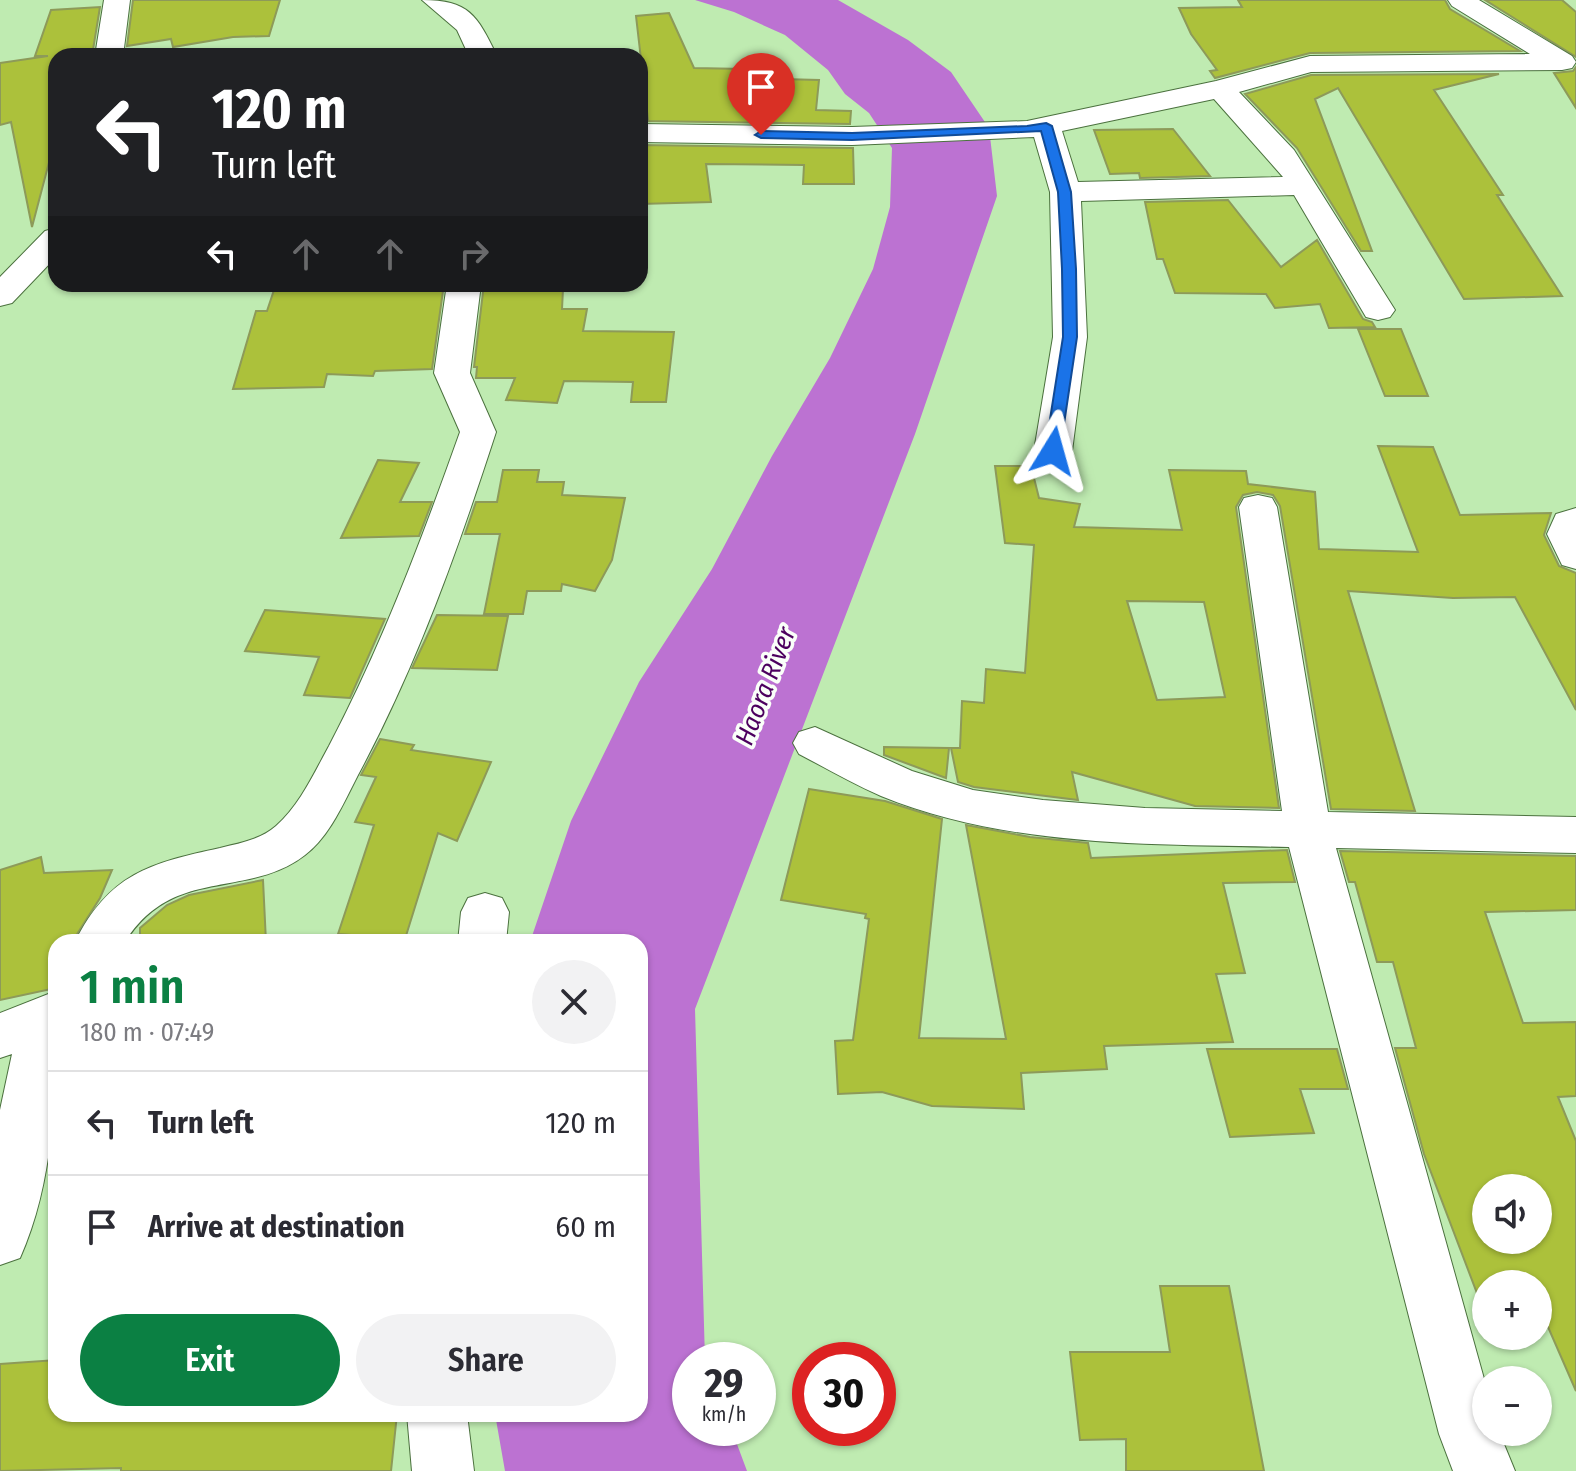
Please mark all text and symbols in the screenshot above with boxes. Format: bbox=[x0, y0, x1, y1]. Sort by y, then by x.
pin bbox=[727, 53, 795, 135]
icon: arrive bbox=[739, 65, 783, 109]
text: 120 m bbox=[212, 76, 347, 143]
icon: left bbox=[80, 80, 184, 184]
text: Turn left bbox=[212, 144, 336, 188]
icon: left bbox=[200, 232, 244, 276]
icon: ahead bbox=[284, 232, 328, 276]
icon: ahead bbox=[368, 232, 412, 276]
icon: right bbox=[452, 232, 496, 276]
position arrow bbox=[1011, 409, 1095, 493]
water label: Haora River bbox=[729, 622, 803, 750]
text: 1 min bbox=[80, 958, 185, 1016]
button: close bbox=[532, 960, 616, 1044]
text: 180 m · 07:49 bbox=[80, 1017, 214, 1048]
icon: left bbox=[80, 1101, 124, 1145]
text: Turn left bbox=[148, 1105, 254, 1141]
text: 120 m bbox=[545, 1105, 616, 1141]
map controls bbox=[1472, 1174, 1552, 1446]
button: sound bbox=[1472, 1174, 1552, 1254]
icon: arrive bbox=[80, 1205, 124, 1249]
text: Arrive at destination bbox=[148, 1209, 405, 1245]
text: 60 m bbox=[555, 1209, 616, 1245]
button: + bbox=[1472, 1270, 1552, 1350]
button: Exit bbox=[80, 1314, 340, 1406]
button: Share bbox=[356, 1314, 616, 1406]
speed limit sign: 30 bbox=[792, 1342, 896, 1446]
text: 29 bbox=[704, 1360, 743, 1408]
button: − bbox=[1472, 1366, 1552, 1446]
text: km/h bbox=[702, 1402, 746, 1426]

